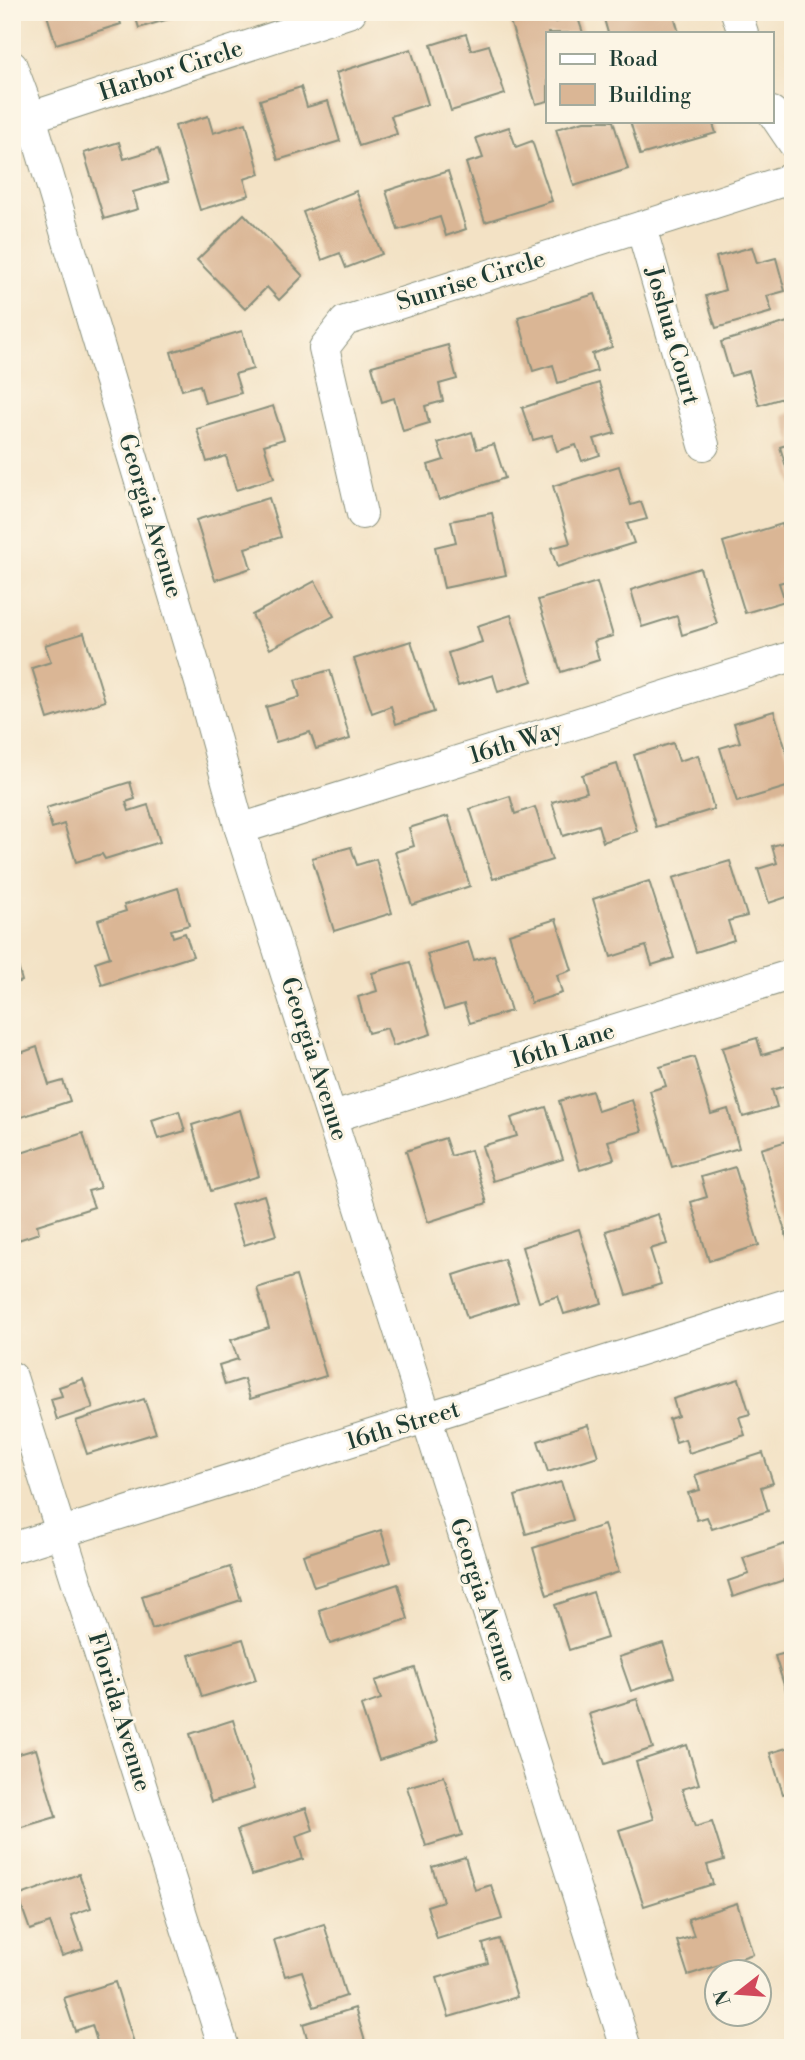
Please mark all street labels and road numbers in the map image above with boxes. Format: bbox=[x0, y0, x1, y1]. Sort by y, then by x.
street label: Harbor Circle bbox=[95, 34, 247, 108]
street label: Sunrise Circle bbox=[393, 244, 549, 318]
street label: Joshua Court bbox=[638, 262, 706, 409]
street label: Georgia Avenue bbox=[111, 430, 189, 602]
street label: 16th Way bbox=[466, 715, 567, 771]
street label: Georgia Avenue bbox=[273, 974, 355, 1144]
street label: 16th Lane bbox=[508, 1016, 618, 1076]
street label: 16th Street bbox=[343, 1394, 464, 1457]
street label: Georgia Avenue bbox=[442, 1515, 524, 1685]
street label: Florida Avenue bbox=[81, 1629, 157, 1795]

